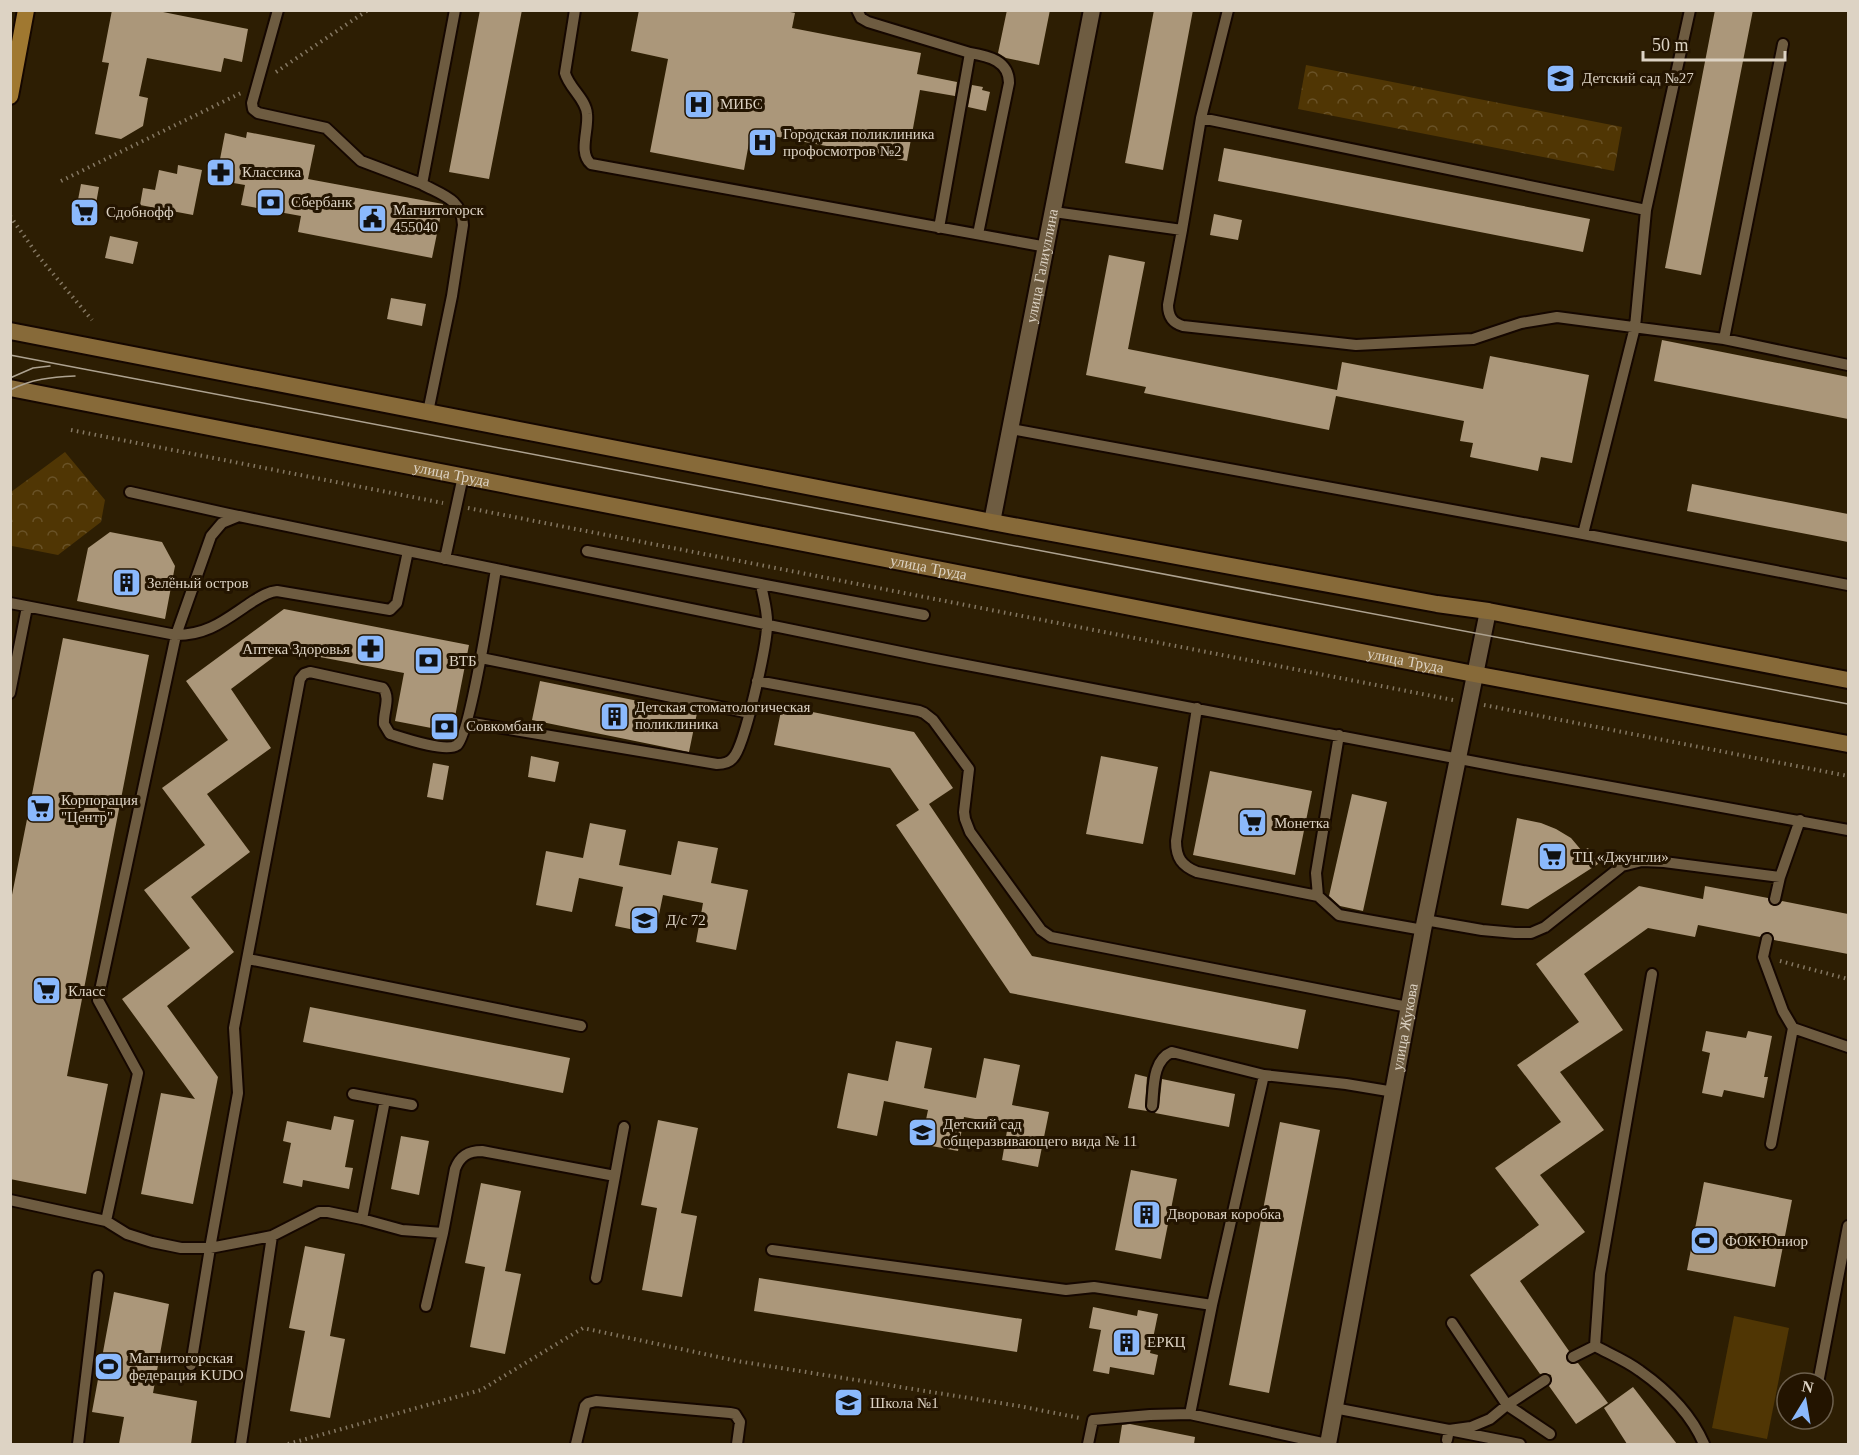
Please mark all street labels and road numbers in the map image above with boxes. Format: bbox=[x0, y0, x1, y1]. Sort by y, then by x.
street label: улица Галиуллина bbox=[1023, 207, 1061, 324]
street label: улица Труда bbox=[412, 459, 492, 490]
street label: улица Труда bbox=[889, 552, 969, 583]
street label: улица Труда bbox=[1366, 645, 1446, 676]
street label: улица Жукова bbox=[1389, 982, 1421, 1072]

